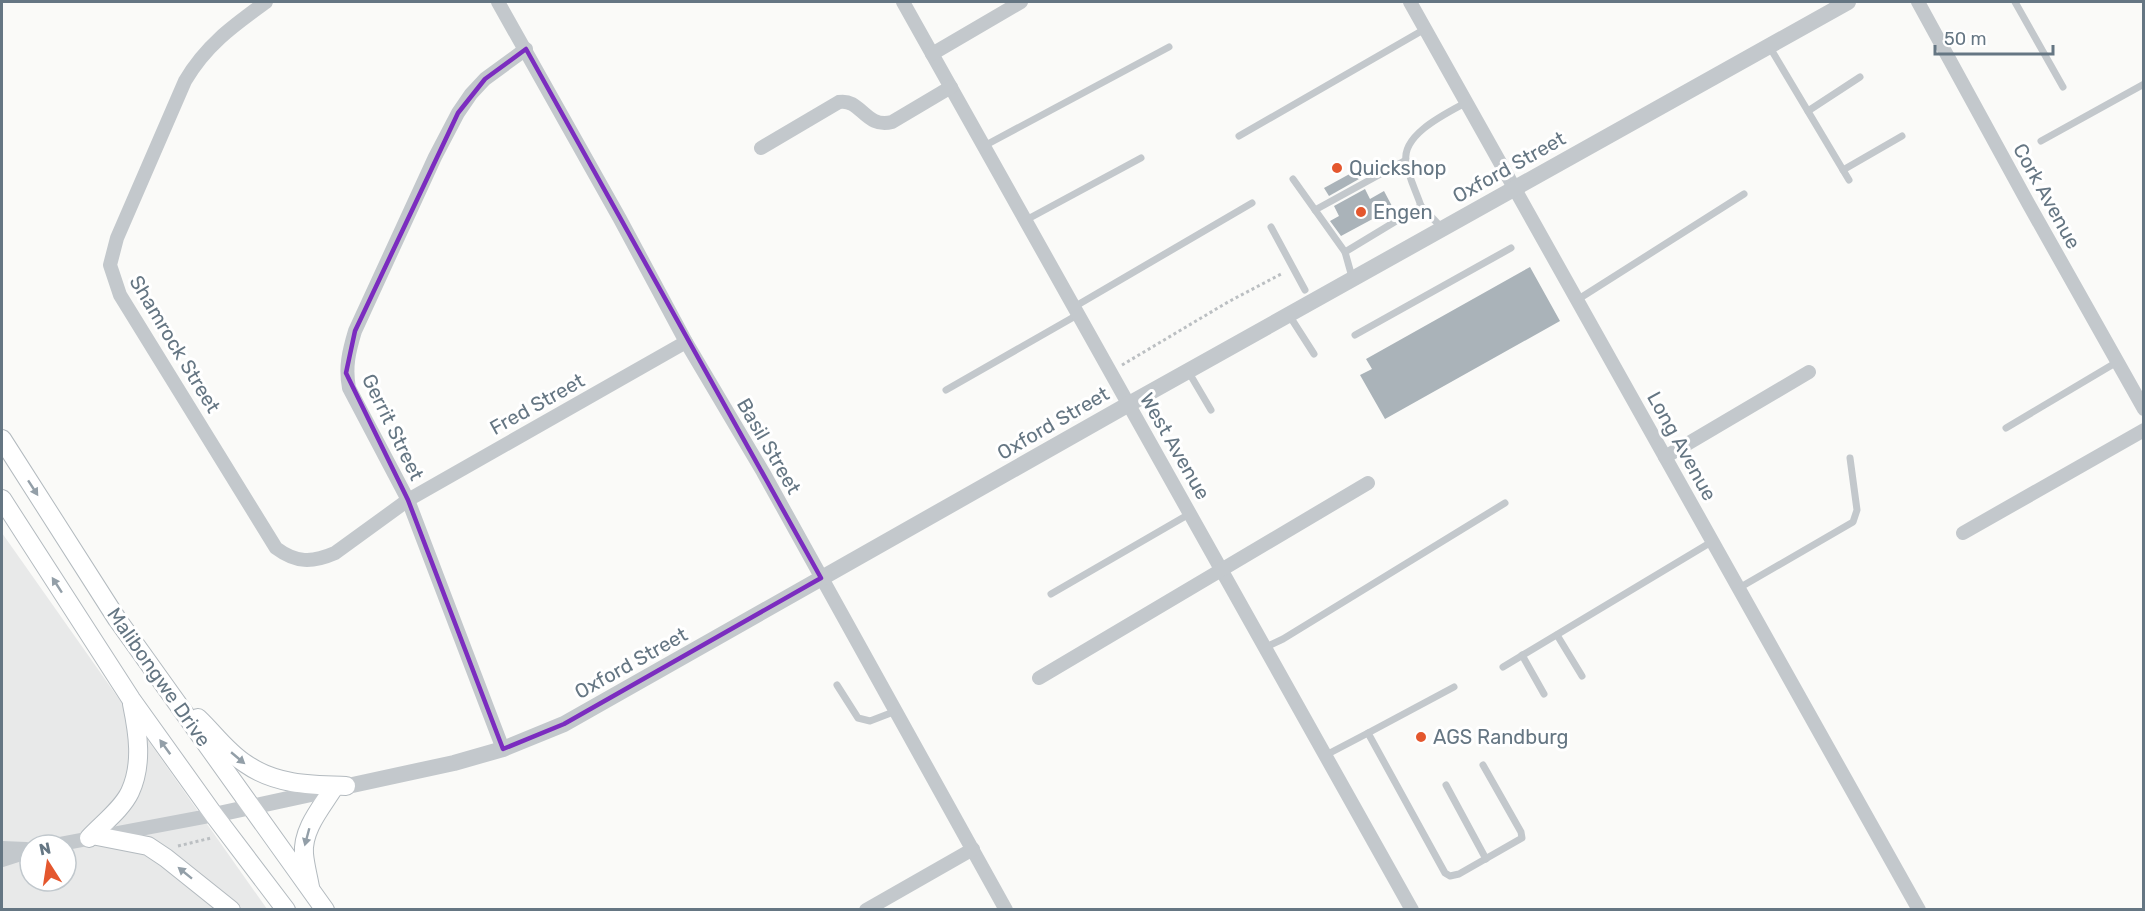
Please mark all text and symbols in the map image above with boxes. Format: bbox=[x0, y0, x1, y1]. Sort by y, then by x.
scale bar bbox=[1935, 18, 2054, 56]
text: 50 m bbox=[1944, 28, 1987, 50]
street label: Oxford Street bbox=[1448, 126, 1570, 208]
street label: Cork Avenue bbox=[2008, 139, 2086, 253]
place label: Quickshop bbox=[1349, 156, 1446, 180]
marker: Quickshop bbox=[1330, 161, 1344, 175]
place label: Engen bbox=[1373, 200, 1433, 224]
marker: Engen bbox=[1354, 205, 1368, 219]
street label: Shamrock Street bbox=[124, 271, 226, 417]
street label: Fred Street bbox=[485, 368, 589, 440]
street label: Gerrit Street bbox=[357, 370, 429, 484]
street label: Oxford Street bbox=[993, 381, 1113, 465]
street label: Long Avenue bbox=[1642, 387, 1722, 505]
street label: West Avenue bbox=[1135, 388, 1215, 504]
street label: Basil Street bbox=[732, 394, 806, 498]
one-way arrow bbox=[27, 480, 39, 496]
one-way arrow bbox=[52, 577, 63, 593]
street label: Malibongwe Drive bbox=[102, 603, 216, 751]
street label: Oxford Street bbox=[570, 622, 692, 704]
place label: AGS Randburg bbox=[1433, 725, 1569, 749]
marker: AGS Randburg bbox=[1414, 730, 1428, 744]
one-way arrow bbox=[160, 740, 172, 755]
one-way arrow bbox=[230, 751, 245, 764]
one-way arrow bbox=[302, 828, 311, 846]
north arrow bbox=[18, 833, 78, 893]
text: N bbox=[37, 838, 53, 859]
one-way arrow bbox=[177, 866, 193, 879]

